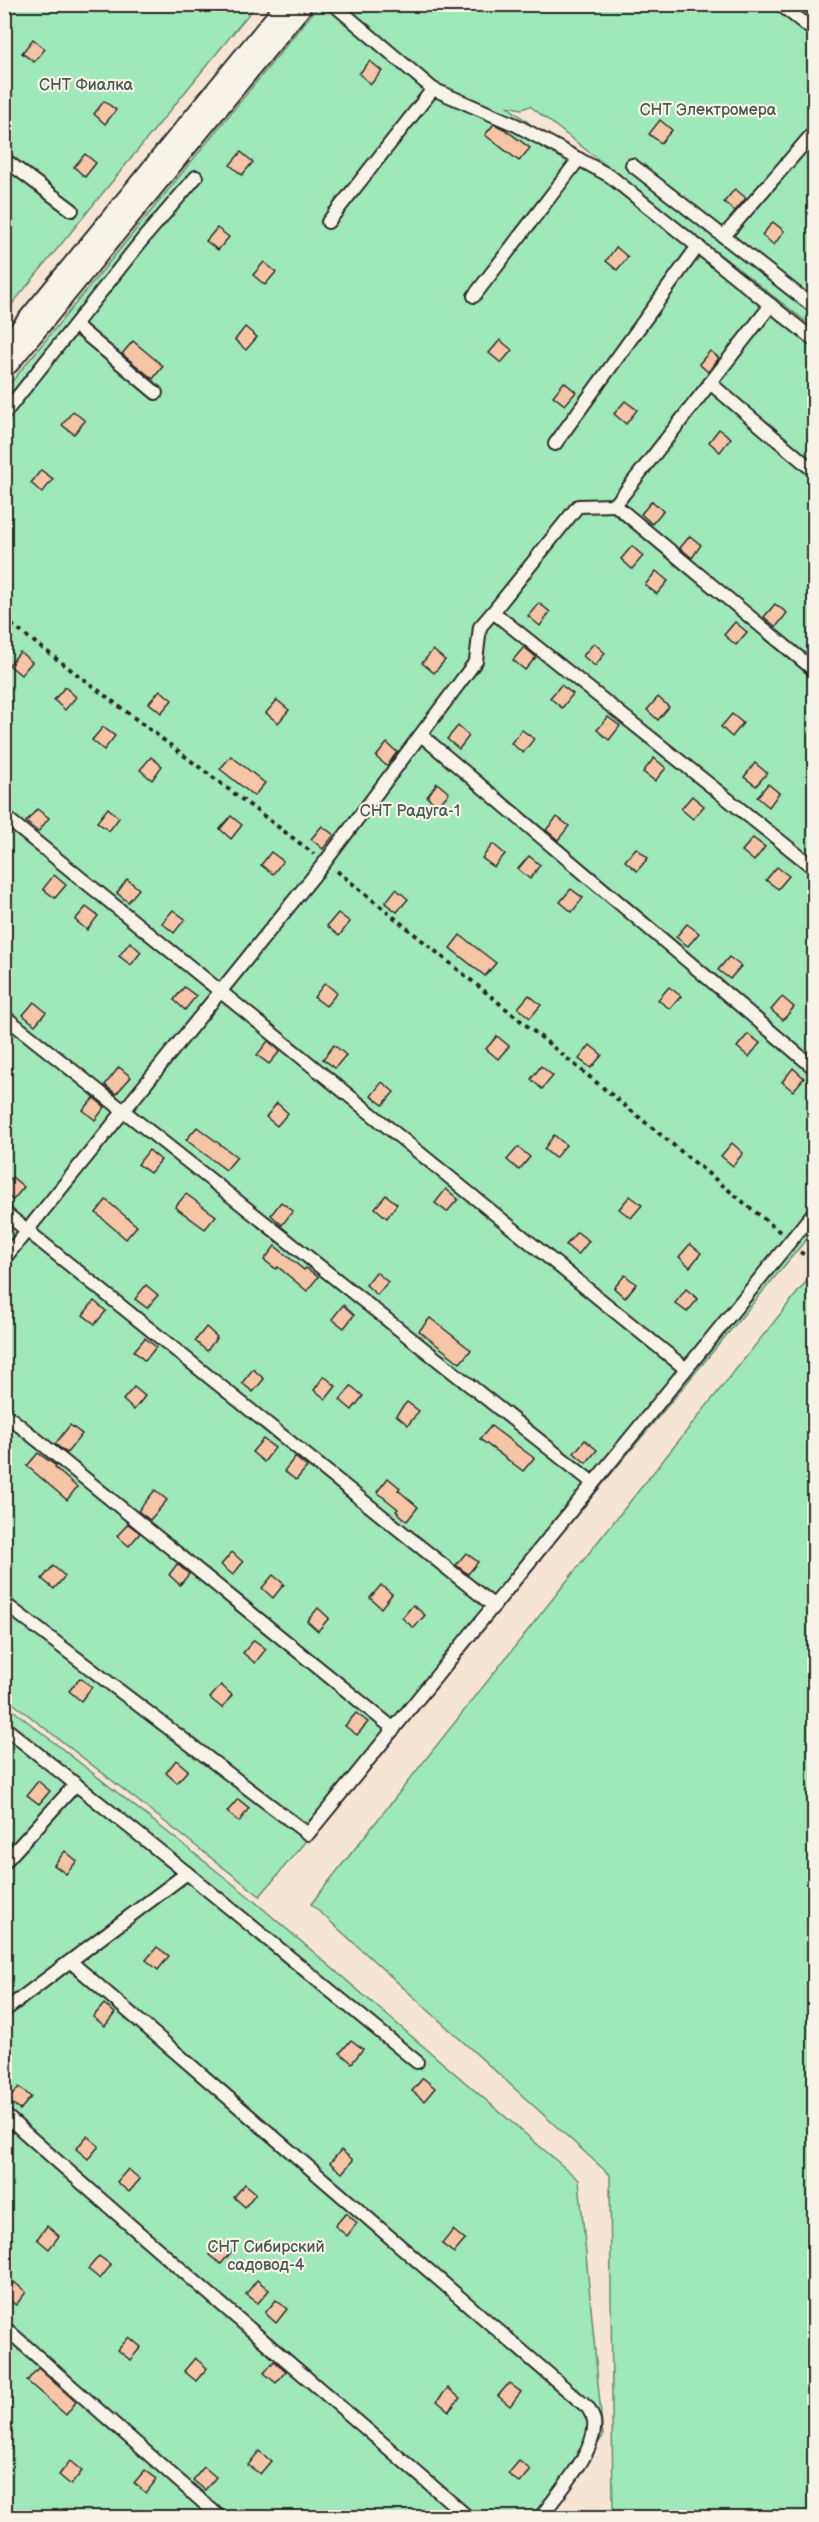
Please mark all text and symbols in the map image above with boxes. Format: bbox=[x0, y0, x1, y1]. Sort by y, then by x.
park label: СНТ Фиалка bbox=[39, 76, 133, 95]
park label: СНТ Электромера bbox=[640, 101, 777, 120]
park label: СНТ Радуга-1 bbox=[360, 802, 460, 821]
park label: СНТ Сибирский садовод-4 bbox=[207, 2238, 325, 2275]

